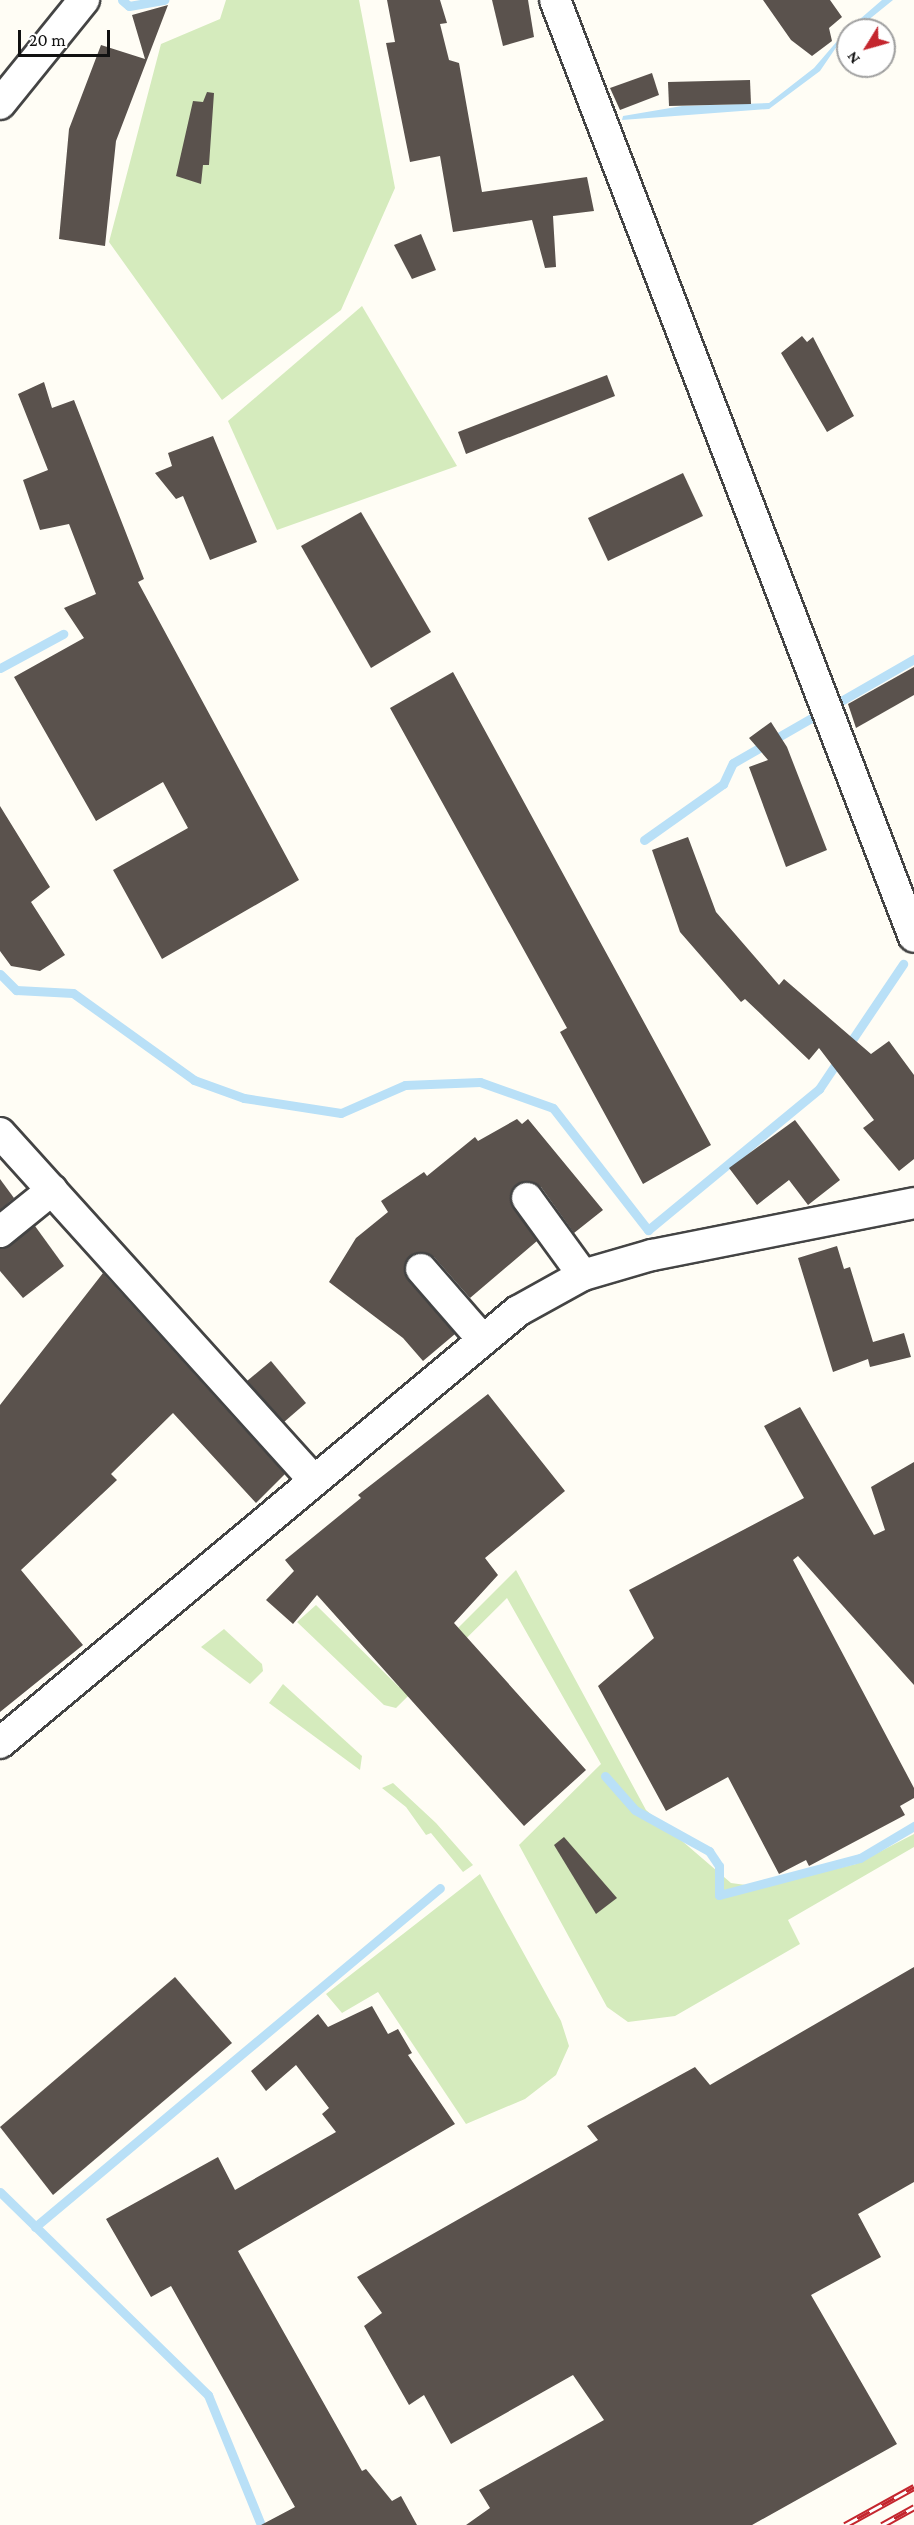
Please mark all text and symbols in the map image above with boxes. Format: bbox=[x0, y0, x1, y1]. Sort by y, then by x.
scale bar bbox=[21, 18, 112, 56]
north arrow bbox=[836, 18, 896, 78]
text: 20 m bbox=[29, 30, 66, 50]
text: N bbox=[843, 48, 863, 67]

